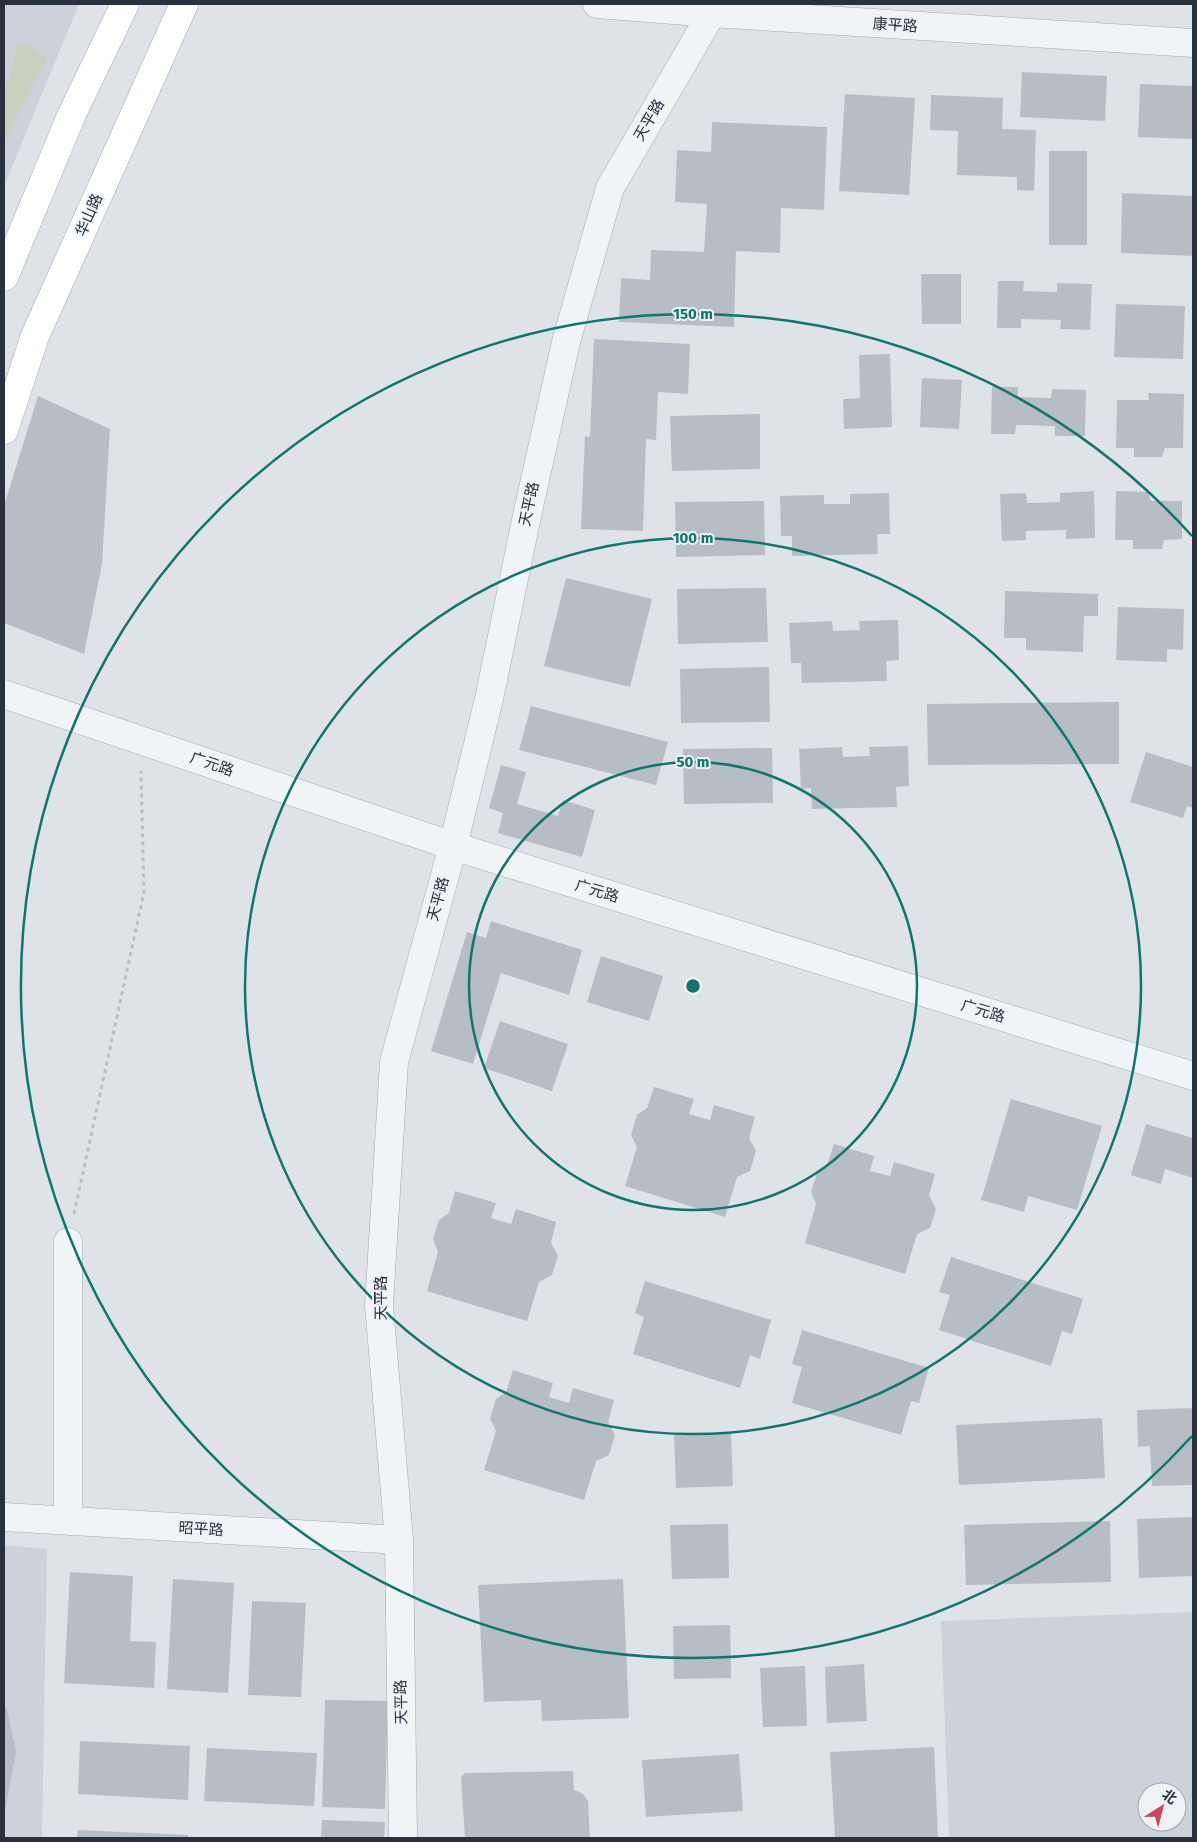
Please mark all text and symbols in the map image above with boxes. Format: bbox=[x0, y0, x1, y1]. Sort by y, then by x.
street label: 康平路 bbox=[872, 14, 918, 36]
street label: 天平路 bbox=[630, 96, 668, 144]
street label: 华山路 bbox=[72, 191, 106, 239]
text: 150 m bbox=[673, 305, 713, 323]
street label: 天平路 bbox=[516, 480, 542, 528]
text: 100 m bbox=[673, 529, 713, 547]
street label: 广元路 bbox=[188, 748, 236, 780]
text: 50 m bbox=[676, 753, 710, 771]
street label: 天平路 bbox=[423, 875, 453, 923]
street label: 广元路 bbox=[573, 876, 621, 906]
centre of rings bbox=[684, 977, 702, 995]
street label: 广元路 bbox=[959, 996, 1007, 1026]
street label: 天平路 bbox=[372, 1275, 390, 1321]
street label: 昭平路 bbox=[178, 1519, 224, 1539]
street label: 天平路 bbox=[392, 1679, 410, 1725]
north arrow bbox=[1137, 1782, 1187, 1832]
text: 北 bbox=[1159, 1786, 1180, 1808]

